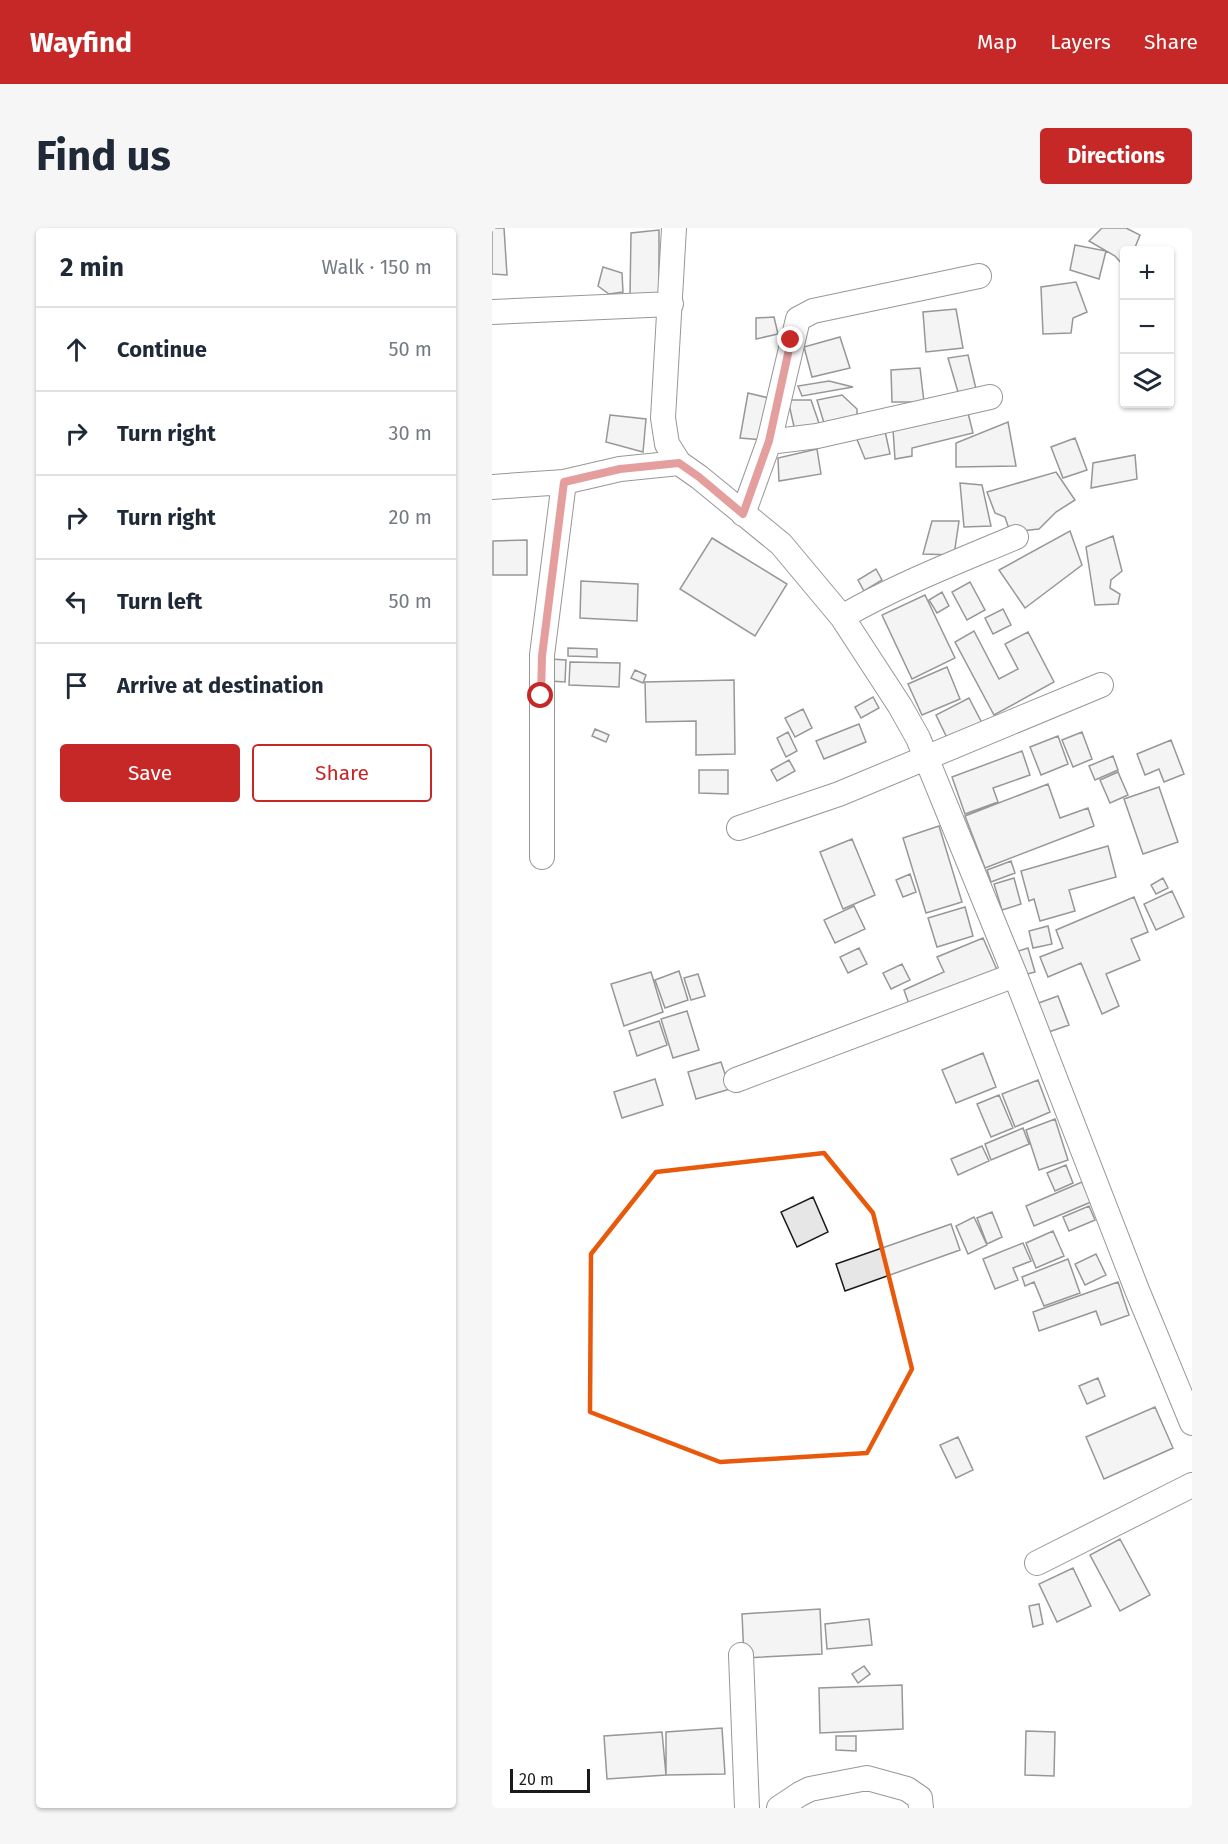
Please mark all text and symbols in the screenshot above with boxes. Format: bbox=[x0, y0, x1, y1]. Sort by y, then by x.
text: Wayfind bbox=[30, 26, 132, 59]
text: Map bbox=[977, 29, 1017, 55]
text: Layers bbox=[1050, 29, 1111, 55]
text: Share bbox=[1144, 29, 1198, 55]
button: Directions bbox=[1040, 128, 1192, 184]
text: Find us bbox=[36, 131, 171, 181]
map controls bbox=[1120, 246, 1174, 408]
button: + bbox=[1120, 246, 1174, 300]
text: 2 min bbox=[60, 252, 124, 283]
text: Walk · 150 m bbox=[322, 255, 432, 279]
button: − bbox=[1120, 300, 1174, 354]
route end bbox=[777, 326, 803, 352]
icon: ahead bbox=[60, 333, 93, 366]
text: Continue bbox=[117, 336, 207, 363]
text: 50 m bbox=[388, 337, 432, 361]
button: layers bbox=[1120, 354, 1174, 408]
icon: right bbox=[60, 417, 93, 450]
text: Turn right bbox=[117, 420, 216, 447]
text: 30 m bbox=[388, 421, 432, 445]
icon: right bbox=[60, 501, 93, 534]
text: Turn right bbox=[117, 504, 216, 531]
text: 20 m bbox=[389, 505, 432, 529]
icon: left bbox=[60, 585, 93, 618]
text: Turn left bbox=[117, 588, 202, 615]
text: 50 m bbox=[388, 589, 432, 613]
icon: arrive bbox=[60, 669, 93, 702]
text: Arrive at destination bbox=[117, 672, 324, 699]
route start bbox=[527, 682, 553, 708]
button: Save bbox=[60, 744, 240, 802]
button: Share bbox=[252, 744, 432, 802]
scale bar bbox=[510, 1766, 590, 1794]
text: 20 m bbox=[519, 1770, 554, 1789]

